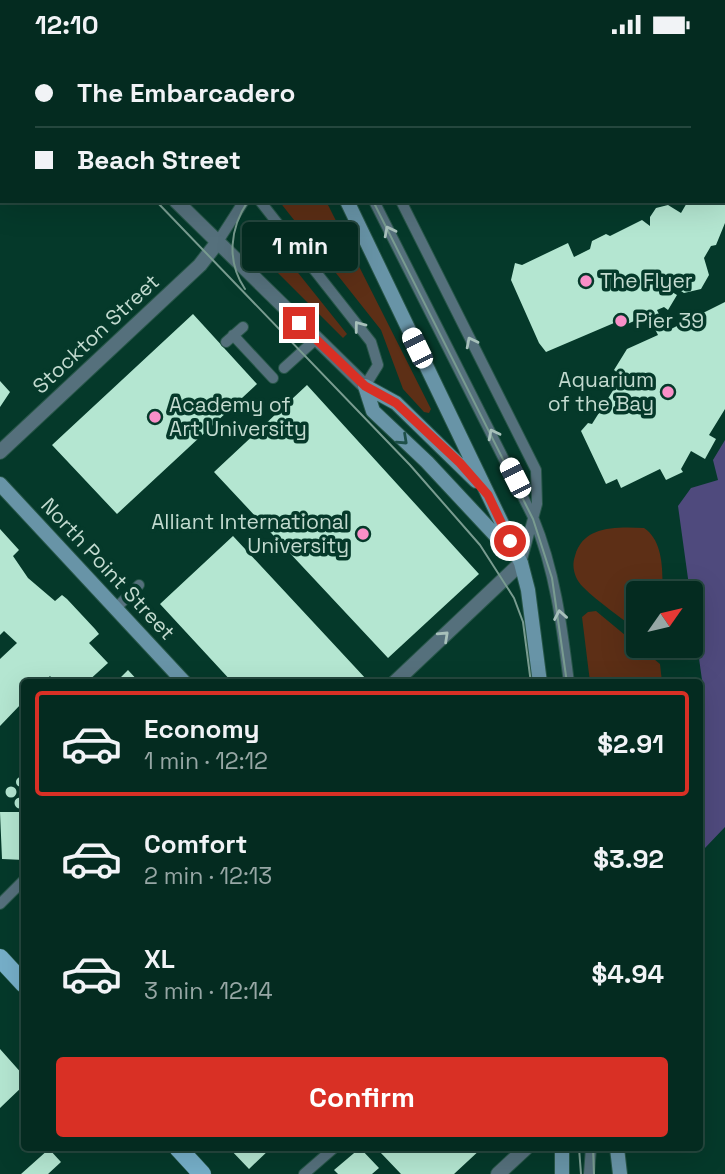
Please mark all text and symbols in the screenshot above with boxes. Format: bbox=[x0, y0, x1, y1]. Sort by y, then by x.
text: 12:10 bbox=[35, 8, 99, 42]
text: The Embarcadero bbox=[77, 76, 295, 110]
text: Beach Street bbox=[77, 143, 241, 177]
callout: 1 min bbox=[241, 222, 357, 271]
one-way arrow bbox=[384, 226, 398, 238]
text: 1 min bbox=[272, 231, 328, 261]
place label: The Flyer bbox=[600, 267, 693, 294]
street label: Stockton Street bbox=[27, 268, 165, 399]
marker: The Flyer bbox=[578, 273, 594, 289]
route end bbox=[283, 307, 315, 339]
place label: Pier 39 bbox=[635, 307, 704, 334]
marker: Pier 39 bbox=[613, 313, 629, 329]
one-way arrow bbox=[355, 321, 368, 334]
car bbox=[399, 325, 436, 371]
one-way arrow bbox=[466, 337, 480, 349]
place label: Aquarium of the Bay bbox=[548, 366, 654, 417]
marker: Aquarium of the Bay bbox=[660, 384, 676, 400]
place label: Academy of Art University bbox=[169, 391, 307, 442]
marker: Academy of Art University bbox=[147, 409, 163, 425]
one-way arrow bbox=[487, 429, 501, 441]
one-way arrow bbox=[395, 432, 408, 445]
car bbox=[497, 455, 534, 501]
street label: North Point Street bbox=[35, 492, 181, 646]
place label: Alliant International University bbox=[151, 508, 349, 559]
route start bbox=[494, 525, 526, 557]
marker: Alliant International University bbox=[355, 526, 371, 542]
north arrow bbox=[626, 581, 704, 658]
map controls bbox=[626, 581, 703, 658]
one-way arrow bbox=[553, 609, 568, 621]
one-way arrow bbox=[436, 632, 449, 644]
icon: car bbox=[60, 712, 123, 775]
text: Economy bbox=[144, 712, 260, 746]
text: $2.91 bbox=[597, 727, 664, 761]
text: 1 min · 12:12 bbox=[144, 746, 268, 776]
icon: car bbox=[60, 827, 123, 890]
text: Comfort bbox=[144, 827, 247, 861]
text: $3.92 bbox=[593, 842, 664, 876]
text: 2 min · 12:13 bbox=[144, 861, 272, 891]
icon: car bbox=[60, 942, 123, 1005]
text: XL bbox=[144, 942, 175, 976]
text: $4.94 bbox=[591, 957, 664, 991]
text: 3 min · 12:14 bbox=[144, 976, 273, 1006]
button: Confirm bbox=[56, 1057, 668, 1137]

